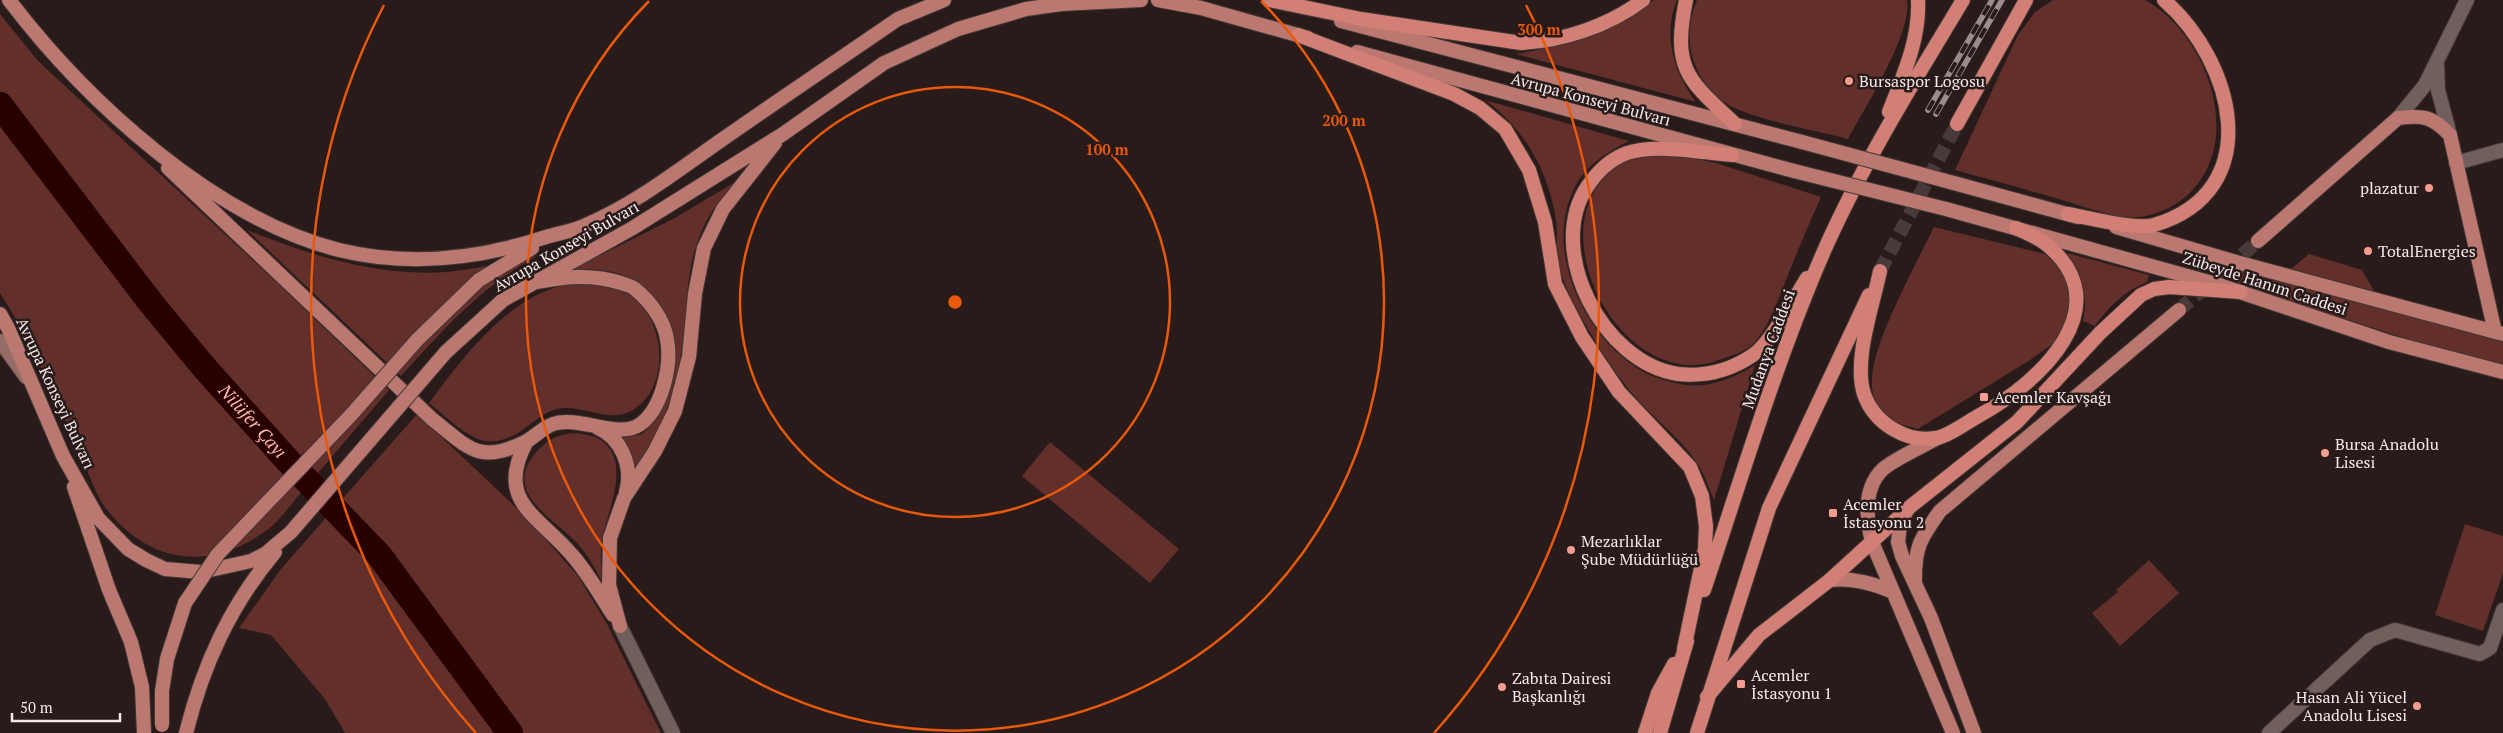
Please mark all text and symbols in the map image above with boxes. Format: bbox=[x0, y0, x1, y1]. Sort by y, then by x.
text: 300 m bbox=[1517, 19, 1561, 39]
street label: Avrupa Konseyi Bulvarı bbox=[1509, 67, 1674, 131]
place label: Bursaspor Logosu bbox=[1859, 70, 1985, 92]
marker: Bursaspor Logosu bbox=[1843, 75, 1855, 87]
text: 200 m bbox=[1322, 110, 1366, 130]
text: 100 m bbox=[1085, 139, 1129, 159]
place label: plazatur bbox=[2360, 177, 2420, 199]
marker: plazatur bbox=[2423, 182, 2435, 194]
street label: Avrupa Konseyi Bulvarı bbox=[489, 195, 643, 297]
place label: TotalEnergies bbox=[2378, 240, 2476, 262]
marker: TotalEnergies bbox=[2362, 245, 2374, 257]
street label: Zübeyde Hanım Caddesi bbox=[2180, 246, 2350, 320]
street label: Mudanya Caddesi bbox=[1736, 286, 1800, 412]
centre of rings bbox=[946, 293, 964, 311]
street label: Avrupa Konseyi Bulvarı bbox=[11, 314, 101, 472]
water label: Nilüfer Çayı bbox=[213, 378, 293, 463]
place label: Acemler Kavşağı bbox=[1994, 386, 2112, 408]
marker: Acemler Kavşağı bbox=[1978, 391, 1990, 403]
place label: Bursa Anadolu Lisesi bbox=[2335, 433, 2439, 473]
marker: Bursa Anadolu Lisesi bbox=[2319, 447, 2331, 459]
place label: Acemler İstasyonu 2 bbox=[1843, 493, 1924, 533]
marker: Acemler İstasyonu 2 bbox=[1827, 507, 1839, 519]
place label: Mezarlıklar Şube Müdürlüğü bbox=[1581, 530, 1698, 570]
marker: Mezarlıklar Şube Müdürlüğü bbox=[1565, 544, 1577, 556]
place label: Acemler İstasyonu 1 bbox=[1751, 664, 1832, 704]
place label: Zabıta Dairesi Başkanlığı bbox=[1512, 667, 1612, 707]
marker: Acemler İstasyonu 1 bbox=[1735, 678, 1747, 690]
marker: Zabıta Dairesi Başkanlığı bbox=[1496, 681, 1508, 693]
place label: Hasan Ali Yücel Anadolu Lisesi bbox=[2296, 686, 2407, 726]
scale bar bbox=[12, 690, 120, 722]
text: 50 m bbox=[20, 697, 53, 717]
marker: Hasan Ali Yücel Anadolu Lisesi bbox=[2411, 700, 2423, 712]

